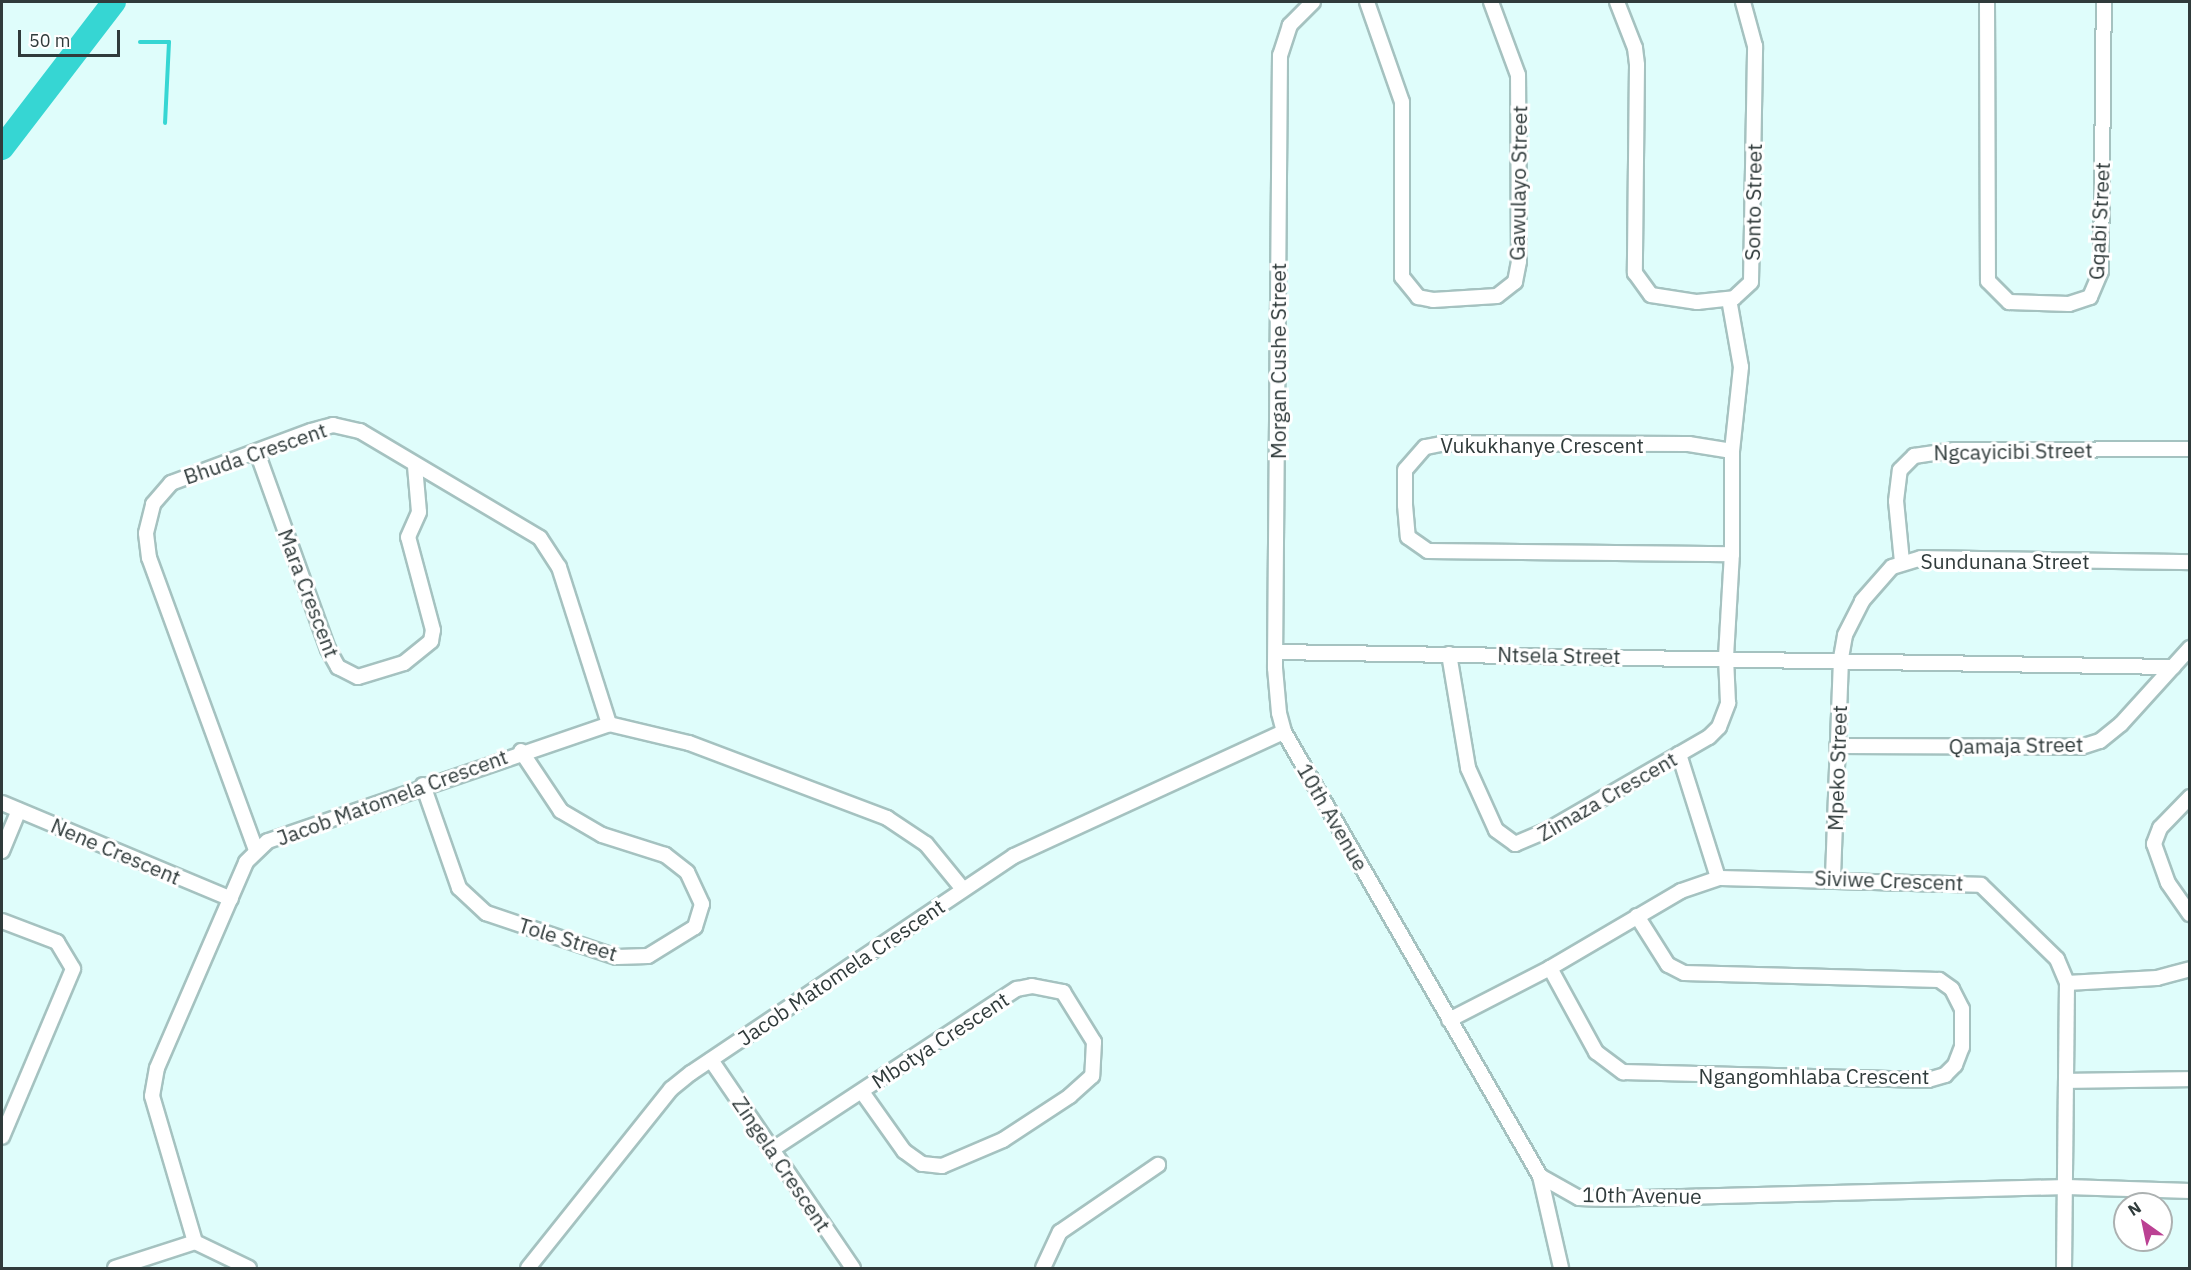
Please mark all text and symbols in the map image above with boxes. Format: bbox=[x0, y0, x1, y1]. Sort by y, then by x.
scale bar bbox=[21, 18, 123, 56]
text: 50 m bbox=[29, 29, 71, 52]
street label: Gawulayo Street bbox=[1504, 105, 1532, 261]
street label: Sonto Street bbox=[1739, 143, 1767, 261]
street label: Gqabi Street bbox=[2083, 161, 2115, 281]
street label: Morgan Cushe Street bbox=[1265, 263, 1291, 459]
street label: Bhuda Crescent bbox=[180, 417, 330, 489]
street label: Vukukhanye Crescent bbox=[1440, 432, 1644, 458]
street label: Ngcayicibi Street bbox=[1933, 437, 2093, 465]
street label: Mara Crescent bbox=[273, 525, 345, 661]
street label: Sundunana Street bbox=[1920, 548, 2090, 574]
street label: Ntsela Street bbox=[1497, 641, 1621, 669]
street label: Mpeko Street bbox=[1822, 705, 1852, 831]
street label: Qamaja Street bbox=[1948, 731, 2084, 759]
street label: Jacob Matomela Crescent bbox=[273, 743, 511, 851]
street label: Zimaza Crescent bbox=[1533, 746, 1681, 846]
street label: 10th Avenue bbox=[1292, 759, 1374, 875]
street label: Nene Crescent bbox=[47, 812, 185, 890]
street label: Siviwe Crescent bbox=[1814, 865, 1964, 895]
street label: Jacob Matomela Crescent bbox=[733, 893, 949, 1051]
street label: Tole Street bbox=[515, 912, 621, 966]
street label: Mbotya Crescent bbox=[867, 986, 1013, 1094]
street label: Ngangomhlaba Crescent bbox=[1699, 1063, 1929, 1089]
street label: Zingela Crescent bbox=[728, 1092, 836, 1236]
street label: 10th Avenue bbox=[1582, 1181, 1702, 1209]
north arrow bbox=[2113, 1192, 2173, 1252]
text: N bbox=[2124, 1197, 2145, 1220]

